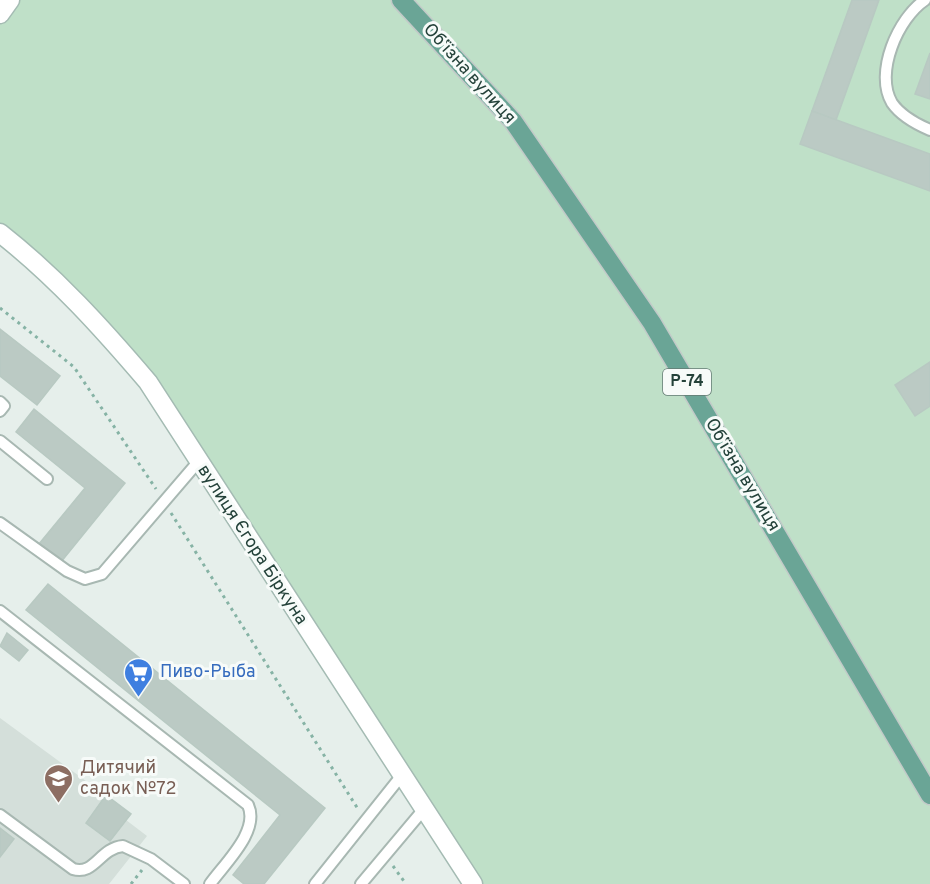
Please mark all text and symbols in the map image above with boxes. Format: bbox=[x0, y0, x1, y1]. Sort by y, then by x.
street label: Обʼїзна вулиця bbox=[418, 19, 520, 129]
road number: Р-74 bbox=[663, 369, 711, 395]
street label: Обʼїзна вулиця bbox=[699, 414, 785, 536]
street label: вулиця Єгора Біркуна bbox=[192, 461, 312, 629]
supermarket icon: Пиво-Рыба bbox=[123, 656, 155, 698]
place label: Пиво-Рыба bbox=[160, 661, 256, 684]
place label: Дитячий садок №72 bbox=[80, 757, 176, 801]
school or university icon: Дитячий садок №72 bbox=[43, 762, 75, 804]

